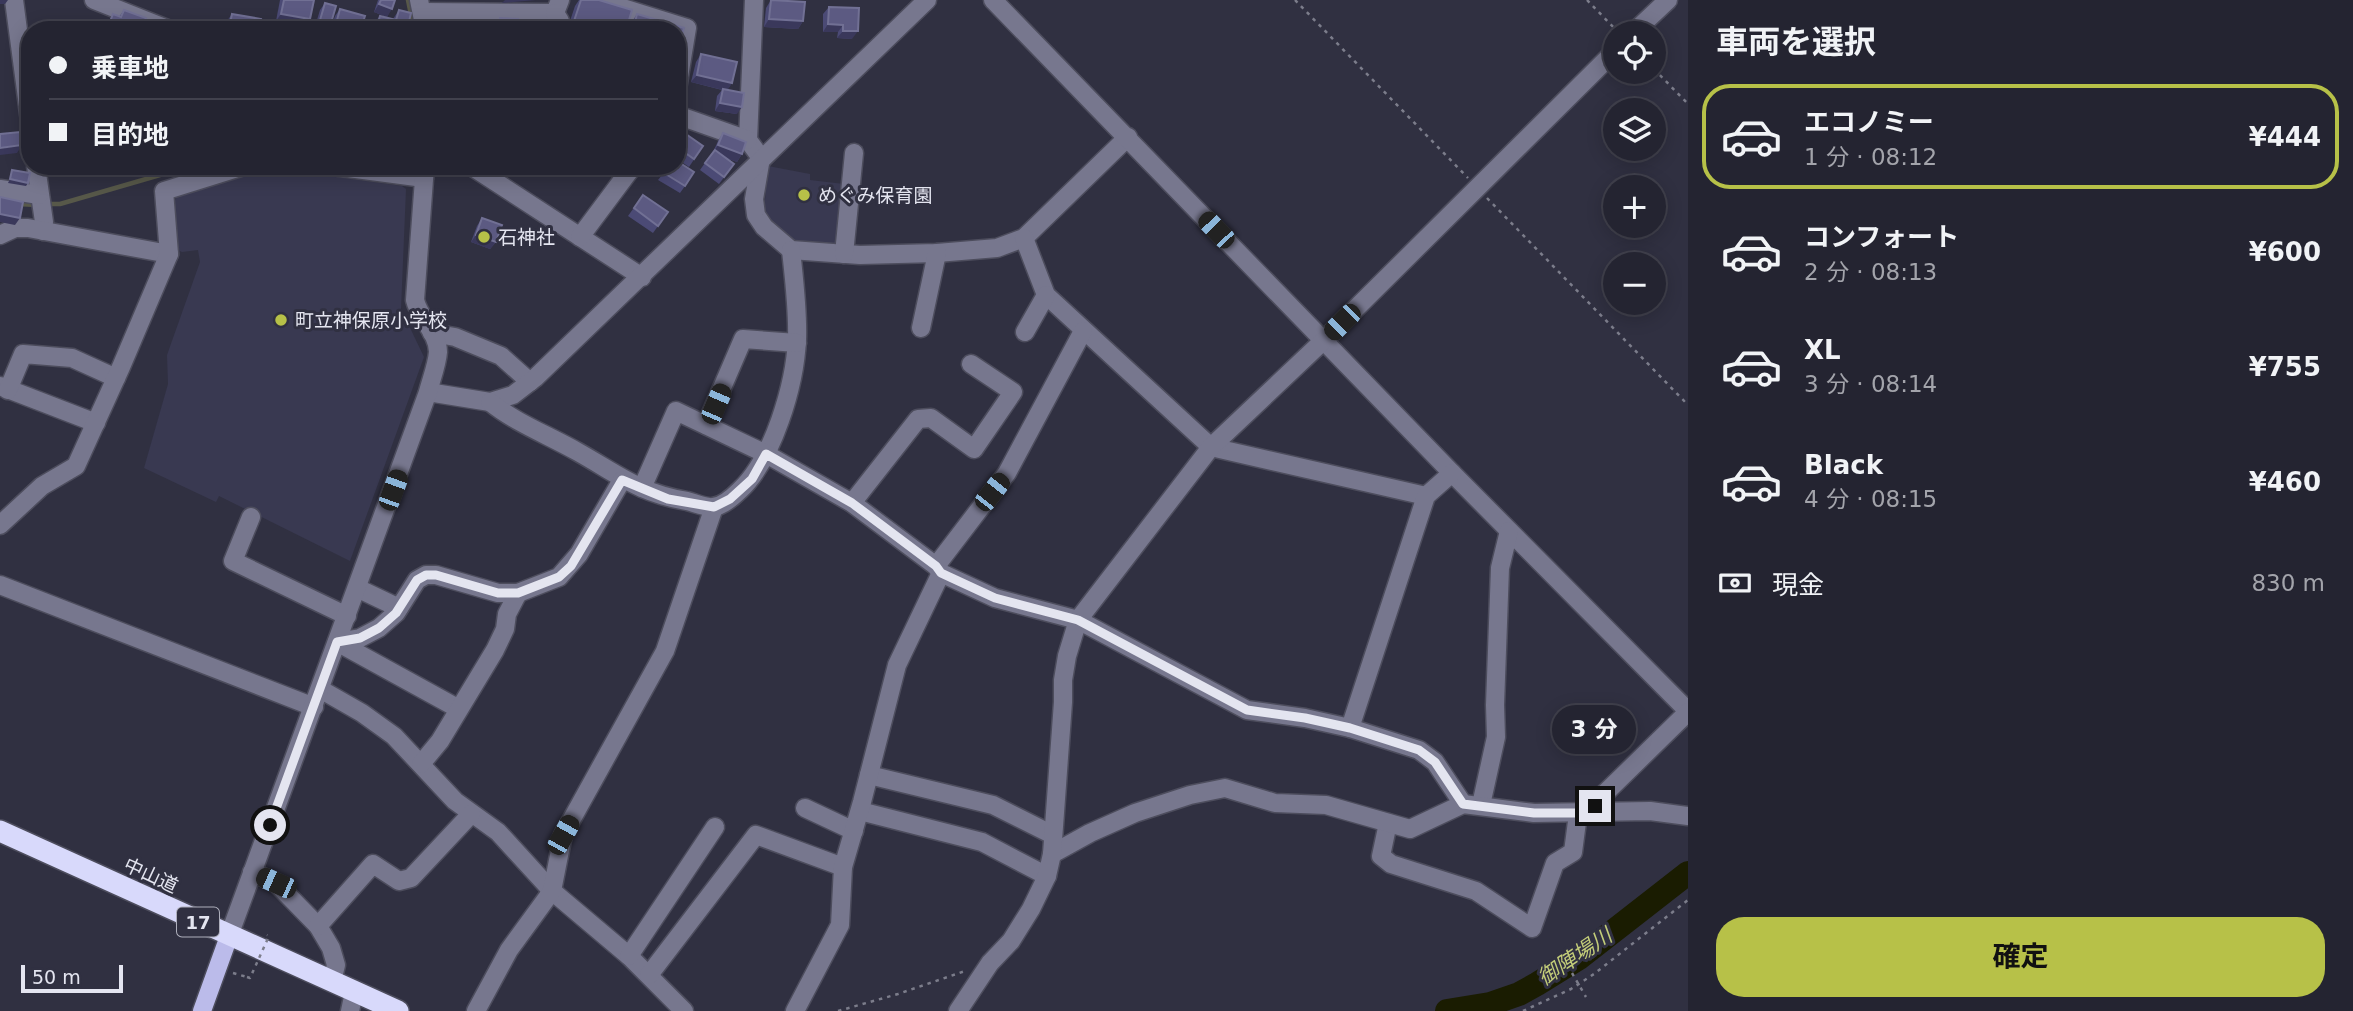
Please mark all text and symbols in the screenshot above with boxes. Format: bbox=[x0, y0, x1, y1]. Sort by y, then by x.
map controls bbox=[1603, 21, 1666, 315]
button: locate bbox=[1603, 21, 1666, 84]
text: 車両を選択 bbox=[1716, 23, 1876, 61]
text: 乗車地 bbox=[91, 53, 169, 83]
button: layers bbox=[1603, 98, 1666, 161]
icon: car bbox=[1720, 105, 1783, 168]
text: エコノミー bbox=[1804, 107, 1934, 137]
text: 目的地 bbox=[91, 120, 169, 150]
text: ¥444 bbox=[2249, 122, 2321, 152]
text: 1 分 · 08:12 bbox=[1804, 144, 1937, 170]
button: + bbox=[1603, 175, 1666, 238]
place label: めぐみ保育園 bbox=[818, 184, 933, 206]
marker: めぐみ保育園 bbox=[796, 187, 812, 203]
car bbox=[1194, 208, 1239, 252]
icon: car bbox=[1720, 220, 1783, 283]
text: コンフォート bbox=[1804, 222, 1959, 252]
place label: 石神社 bbox=[498, 226, 555, 248]
marker: 石神社 bbox=[476, 229, 492, 245]
text: ¥600 bbox=[2249, 237, 2321, 267]
button: − bbox=[1603, 252, 1666, 315]
text: 2 分 · 08:13 bbox=[1804, 259, 1937, 285]
car bbox=[1320, 300, 1365, 344]
place label: 町立神保原小学校 bbox=[295, 309, 447, 331]
marker: 町立神保原小学校 bbox=[273, 312, 289, 328]
icon: car bbox=[1720, 335, 1783, 398]
text: XL bbox=[1804, 335, 1841, 365]
text: ¥755 bbox=[2249, 352, 2321, 382]
text: 3 分 · 08:14 bbox=[1804, 371, 1937, 397]
car bbox=[699, 381, 734, 427]
icon: car bbox=[1720, 450, 1783, 513]
text: Black bbox=[1804, 450, 1883, 480]
car bbox=[376, 467, 411, 513]
text: ¥460 bbox=[2249, 467, 2321, 497]
car bbox=[971, 469, 1014, 515]
text: 4 分 · 08:15 bbox=[1804, 486, 1937, 512]
icon: cash bbox=[1716, 564, 1754, 602]
text: 現金 bbox=[1772, 570, 1824, 600]
text: 830 m bbox=[2251, 570, 2325, 596]
callout: 3 分 bbox=[1553, 704, 1637, 754]
text: 3 分 bbox=[1570, 716, 1618, 742]
route end bbox=[1579, 790, 1611, 822]
route start bbox=[254, 809, 286, 841]
car bbox=[544, 812, 583, 858]
street label: 中山道 bbox=[121, 853, 181, 897]
car bbox=[253, 865, 300, 901]
road number: 17 bbox=[177, 908, 219, 937]
button: 確定 bbox=[1716, 917, 2325, 997]
water label: 御陣場川 bbox=[1533, 922, 1618, 990]
scale bar bbox=[21, 962, 122, 994]
text: 50 m bbox=[32, 966, 81, 988]

